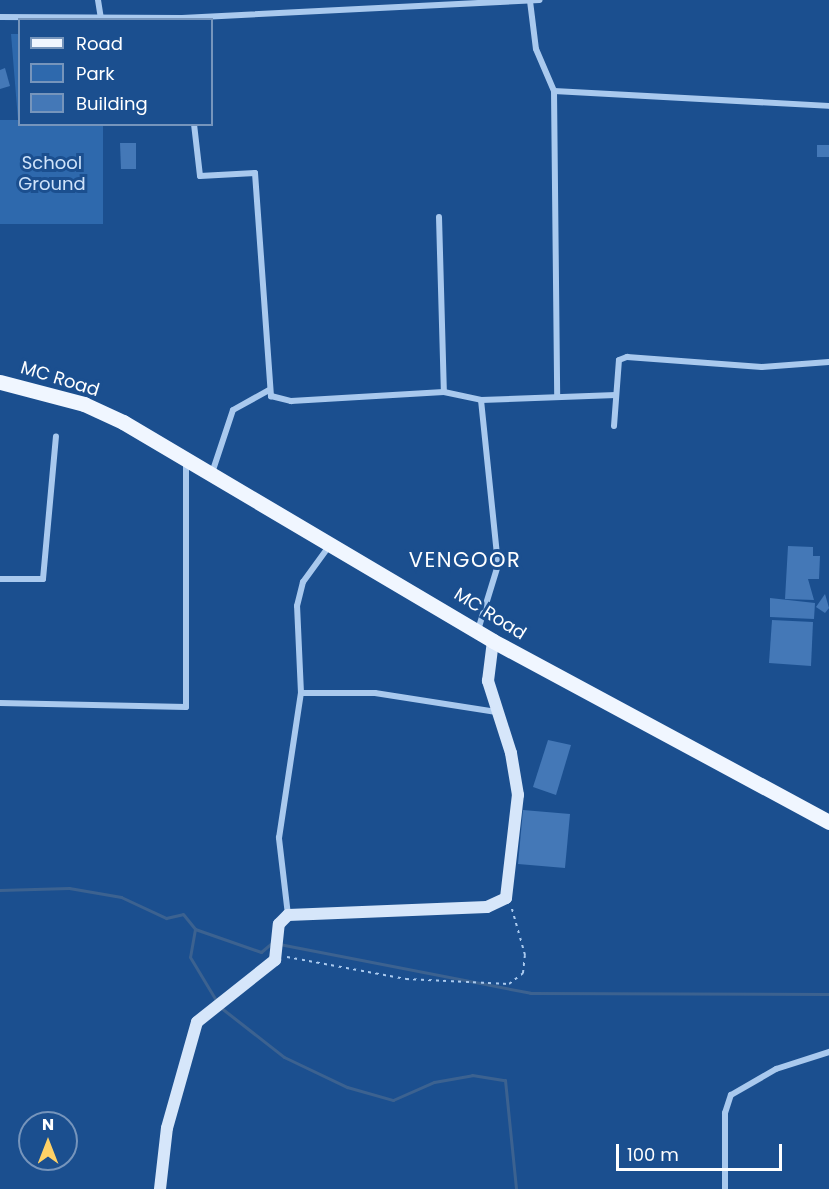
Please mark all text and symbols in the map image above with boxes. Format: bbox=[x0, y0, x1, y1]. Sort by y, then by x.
legend bbox=[18, 18, 213, 126]
text: Road bbox=[76, 31, 123, 56]
text: Park bbox=[76, 61, 115, 86]
text: Building bbox=[76, 91, 148, 116]
park label: School Ground bbox=[18, 153, 86, 195]
street label: MC Road bbox=[18, 357, 102, 401]
district label: VENGOOR bbox=[409, 547, 521, 573]
street label: MC Road bbox=[450, 583, 530, 645]
north arrow bbox=[18, 1111, 78, 1171]
text: N bbox=[42, 1113, 54, 1136]
scale bar bbox=[619, 1132, 786, 1170]
text: 100 m bbox=[627, 1142, 679, 1167]

